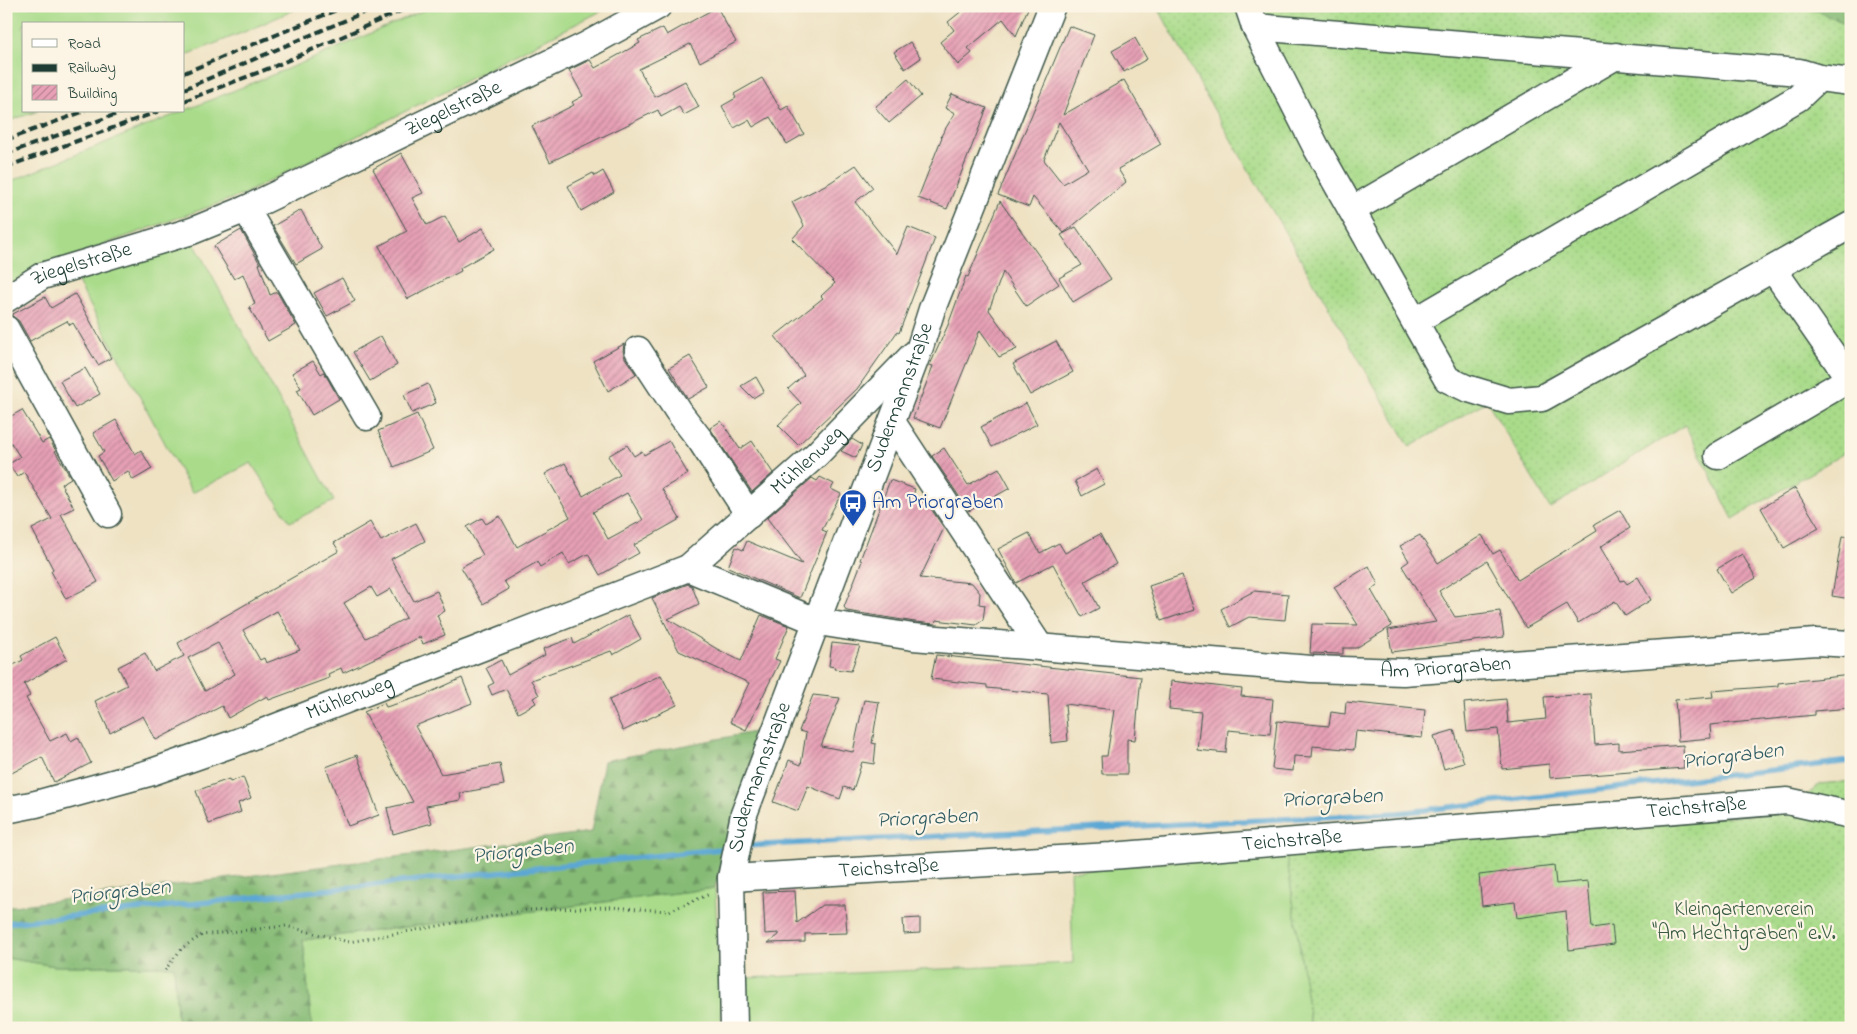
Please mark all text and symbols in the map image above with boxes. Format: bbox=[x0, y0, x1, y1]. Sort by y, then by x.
legend bbox=[22, 22, 185, 112]
text: Road bbox=[68, 33, 101, 55]
text: Railway bbox=[68, 57, 116, 80]
street label: Ziegelstraße bbox=[400, 73, 507, 145]
text: Building bbox=[67, 83, 117, 106]
street label: Ziegelstraße bbox=[25, 235, 136, 294]
street label: Sudermannstraße bbox=[859, 319, 942, 477]
street label: Mühlenweg bbox=[764, 419, 853, 503]
bus stop icon: Am Priorgraben bbox=[838, 488, 868, 527]
place label: Am Priorgraben bbox=[872, 488, 1003, 520]
street label: Am Priorgraben bbox=[1380, 649, 1512, 687]
street label: Mühlenweg bbox=[302, 668, 398, 729]
street label: Sudermannstraße bbox=[722, 697, 800, 855]
water label: Priorgraben bbox=[1681, 735, 1786, 779]
water label: Priorgraben bbox=[1281, 780, 1385, 818]
street label: Teichstraße bbox=[1645, 789, 1748, 827]
water label: Priorgraben bbox=[876, 800, 980, 838]
street label: Teichstraße bbox=[1240, 822, 1344, 860]
water label: Priorgraben bbox=[471, 831, 576, 873]
street label: Teichstraße bbox=[838, 851, 940, 887]
water label: Priorgraben bbox=[68, 872, 173, 914]
park label: Kleingartenverein "Am Hechtgraben" e.V. bbox=[1652, 895, 1836, 951]

